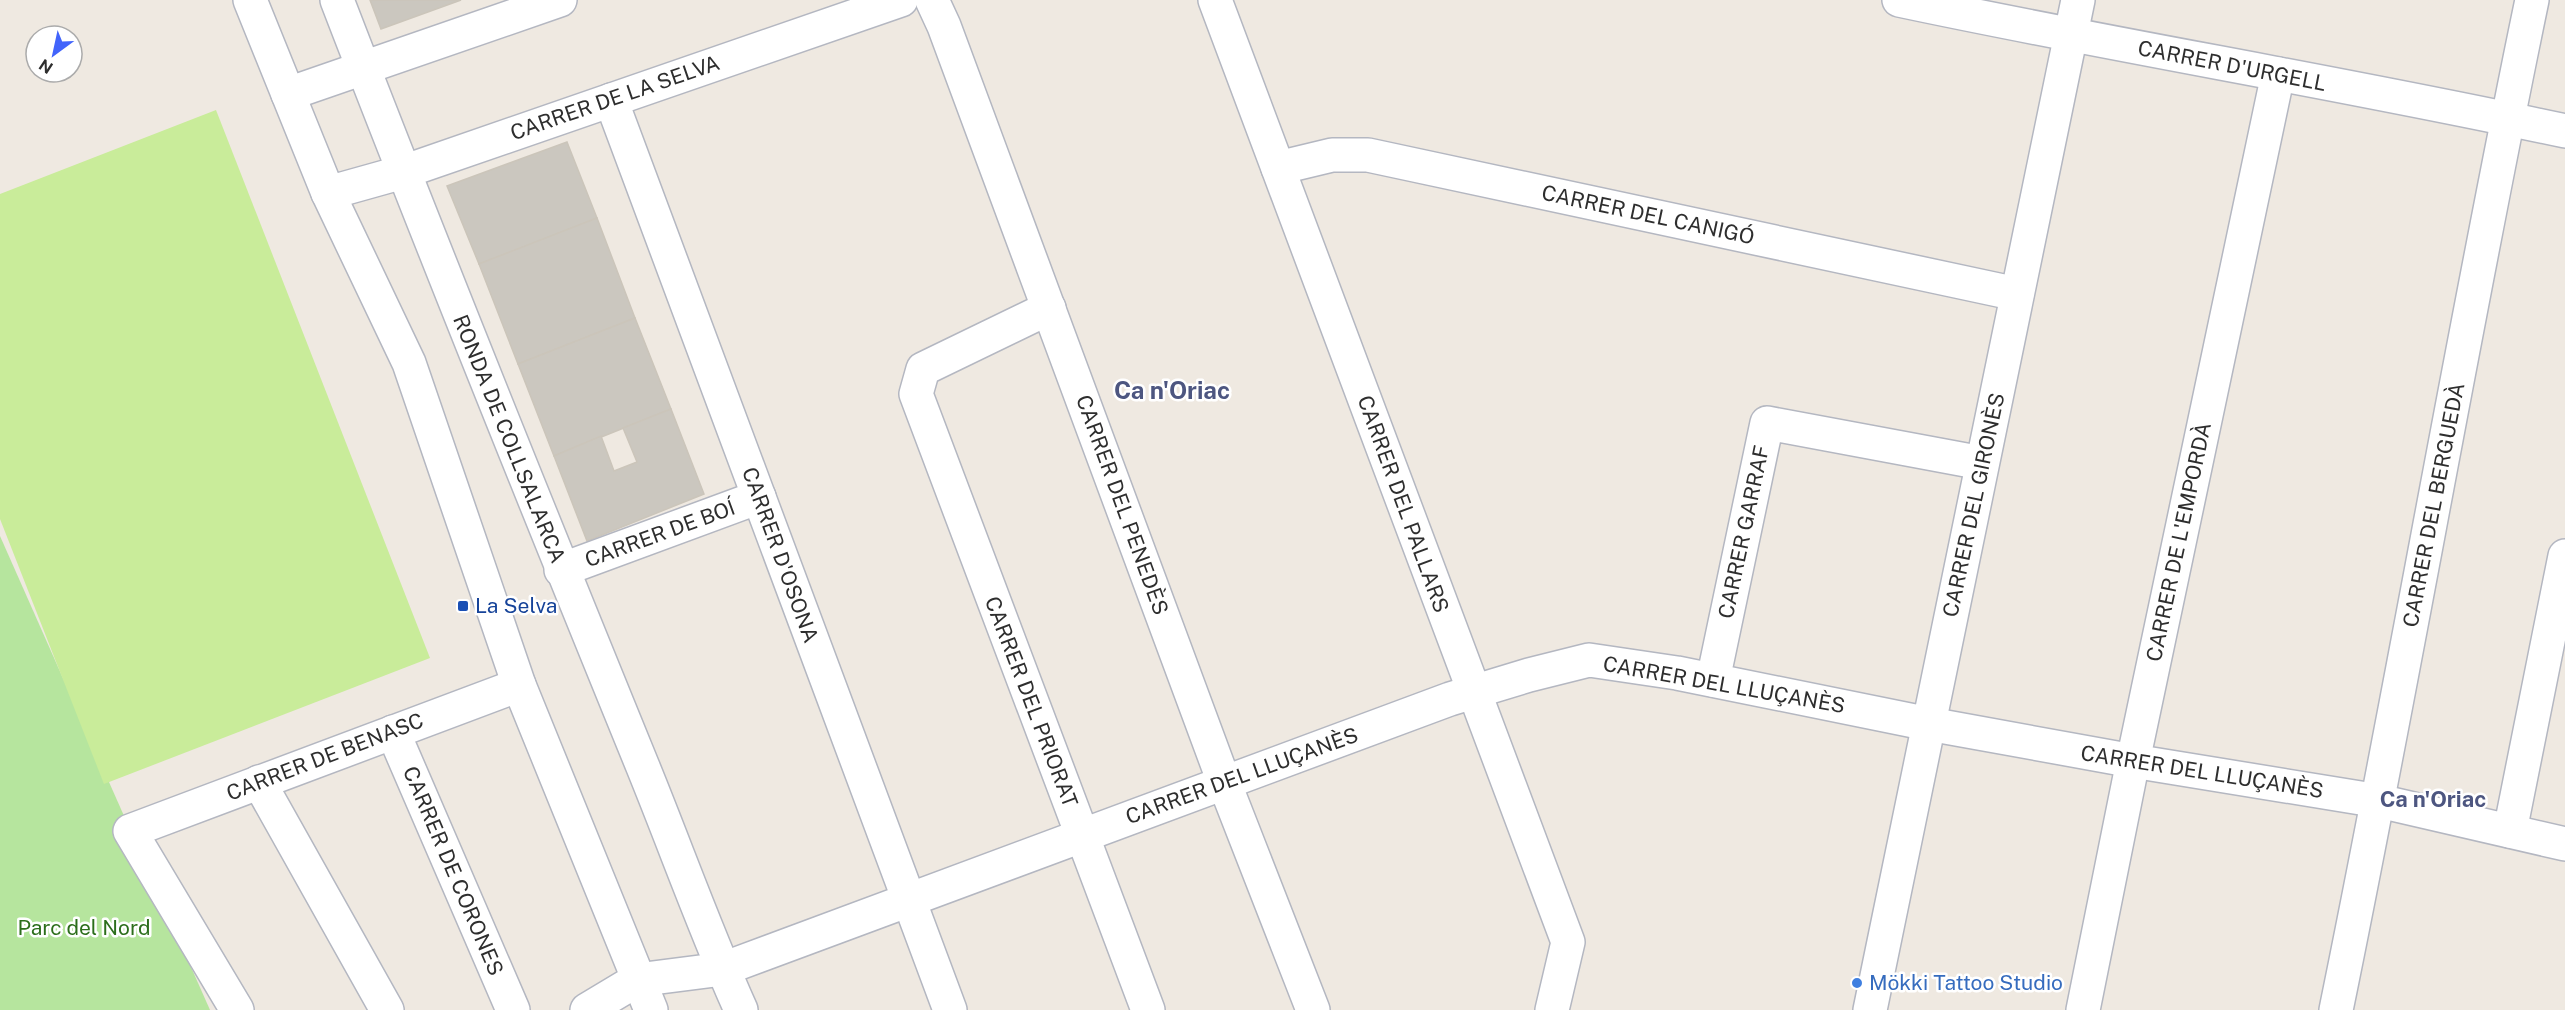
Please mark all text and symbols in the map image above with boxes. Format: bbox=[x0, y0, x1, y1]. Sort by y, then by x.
north arrow bbox=[24, 24, 84, 84]
street label: CARRER D'URGELL bbox=[2136, 35, 2328, 96]
street label: CARRER DE LA SELVA bbox=[507, 50, 723, 145]
text: N bbox=[36, 55, 57, 78]
street label: CARRER DEL CANIGÓ bbox=[1540, 180, 1757, 249]
street label: RONDA DE COLLSALARCA bbox=[448, 311, 571, 567]
district label: Ca n'Oriac bbox=[1114, 376, 1230, 404]
street label: CARRER DEL BERGUEDÀ bbox=[2398, 380, 2470, 629]
street label: CARRER DEL GIRONÈS bbox=[1938, 390, 2010, 619]
street label: CARRER DEL PENEDÈS bbox=[1071, 391, 1174, 618]
street label: CARRER DEL PALLARS bbox=[1353, 392, 1454, 616]
street label: CARRER DE L'EMPORDÀ bbox=[2141, 420, 2216, 664]
street label: CARRER GARRAF bbox=[1713, 443, 1774, 621]
street label: CARRER D'OSONA bbox=[737, 464, 824, 646]
street label: CARRER DE BOÍ bbox=[581, 494, 739, 572]
place label: La Selva bbox=[475, 593, 557, 618]
street label: CARRER DEL PRIORAT bbox=[980, 593, 1083, 811]
marker: La Selva bbox=[456, 599, 470, 613]
street label: CARRER DEL LLUÇANÈS bbox=[1601, 651, 1847, 718]
street label: CARRER DE BENASC bbox=[223, 707, 427, 806]
street label: CARRER DEL LLUÇANÈS bbox=[1122, 722, 1361, 829]
street label: CARRER DEL LLUÇANÈS bbox=[2079, 740, 2325, 803]
street label: CARRER DE CORONES bbox=[398, 762, 509, 979]
district label: Ca n'Oriac bbox=[2380, 786, 2486, 812]
park label: Parc del Nord bbox=[18, 915, 150, 940]
place label: Mökki Tattoo Studio bbox=[1869, 970, 2063, 995]
marker: Mökki Tattoo Studio bbox=[1850, 976, 1864, 990]

